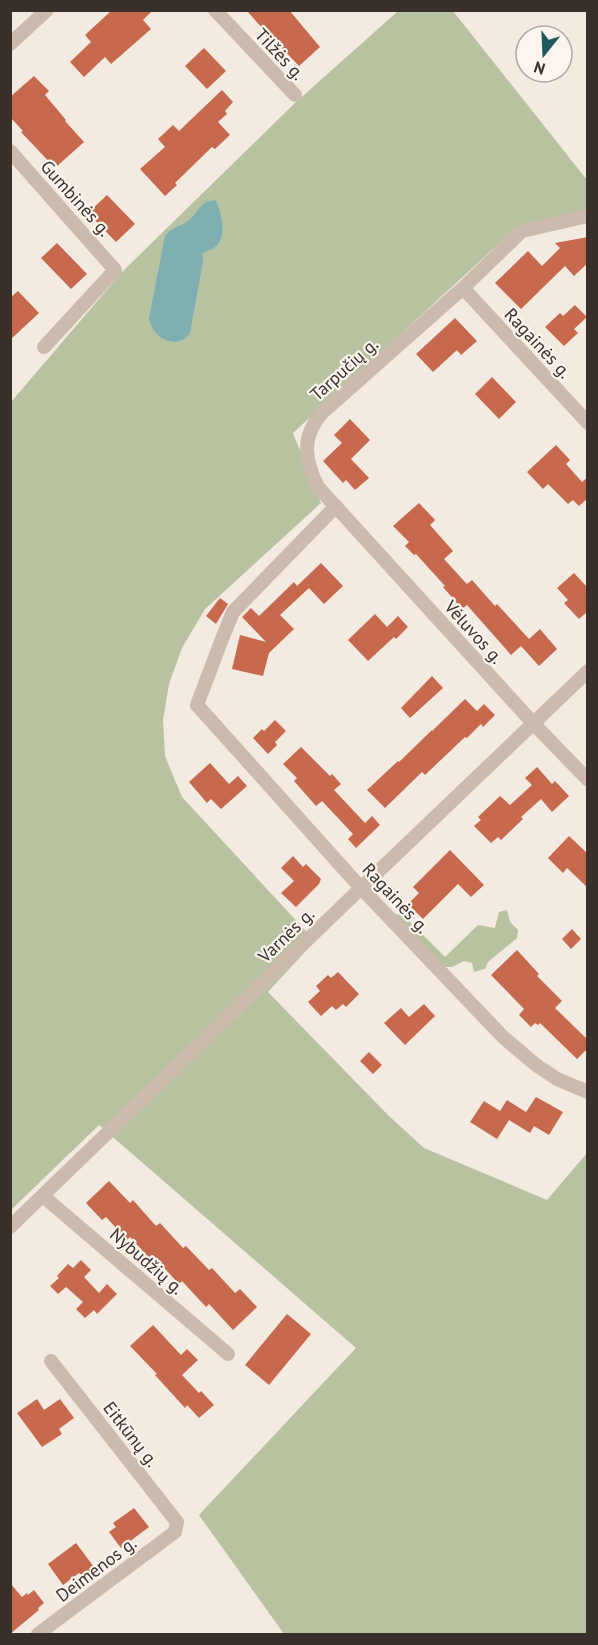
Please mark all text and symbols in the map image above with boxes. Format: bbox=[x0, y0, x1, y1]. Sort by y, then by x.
street label: Tilžės g. bbox=[250, 23, 310, 85]
north arrow bbox=[514, 24, 574, 84]
text: N bbox=[531, 57, 547, 79]
street label: Gumbinės g. bbox=[36, 155, 116, 241]
street label: Ragainės g. bbox=[500, 303, 576, 383]
street label: Tarpučių g. bbox=[305, 332, 383, 406]
street label: Vėluvos g. bbox=[439, 595, 508, 668]
street label: Ragainės g. bbox=[358, 858, 434, 938]
street label: Varnės g. bbox=[252, 903, 319, 968]
street label: Nybudžių g. bbox=[105, 1223, 189, 1299]
street label: Eitkūnų g. bbox=[98, 1397, 164, 1471]
street label: Deimenos g. bbox=[51, 1531, 141, 1607]

